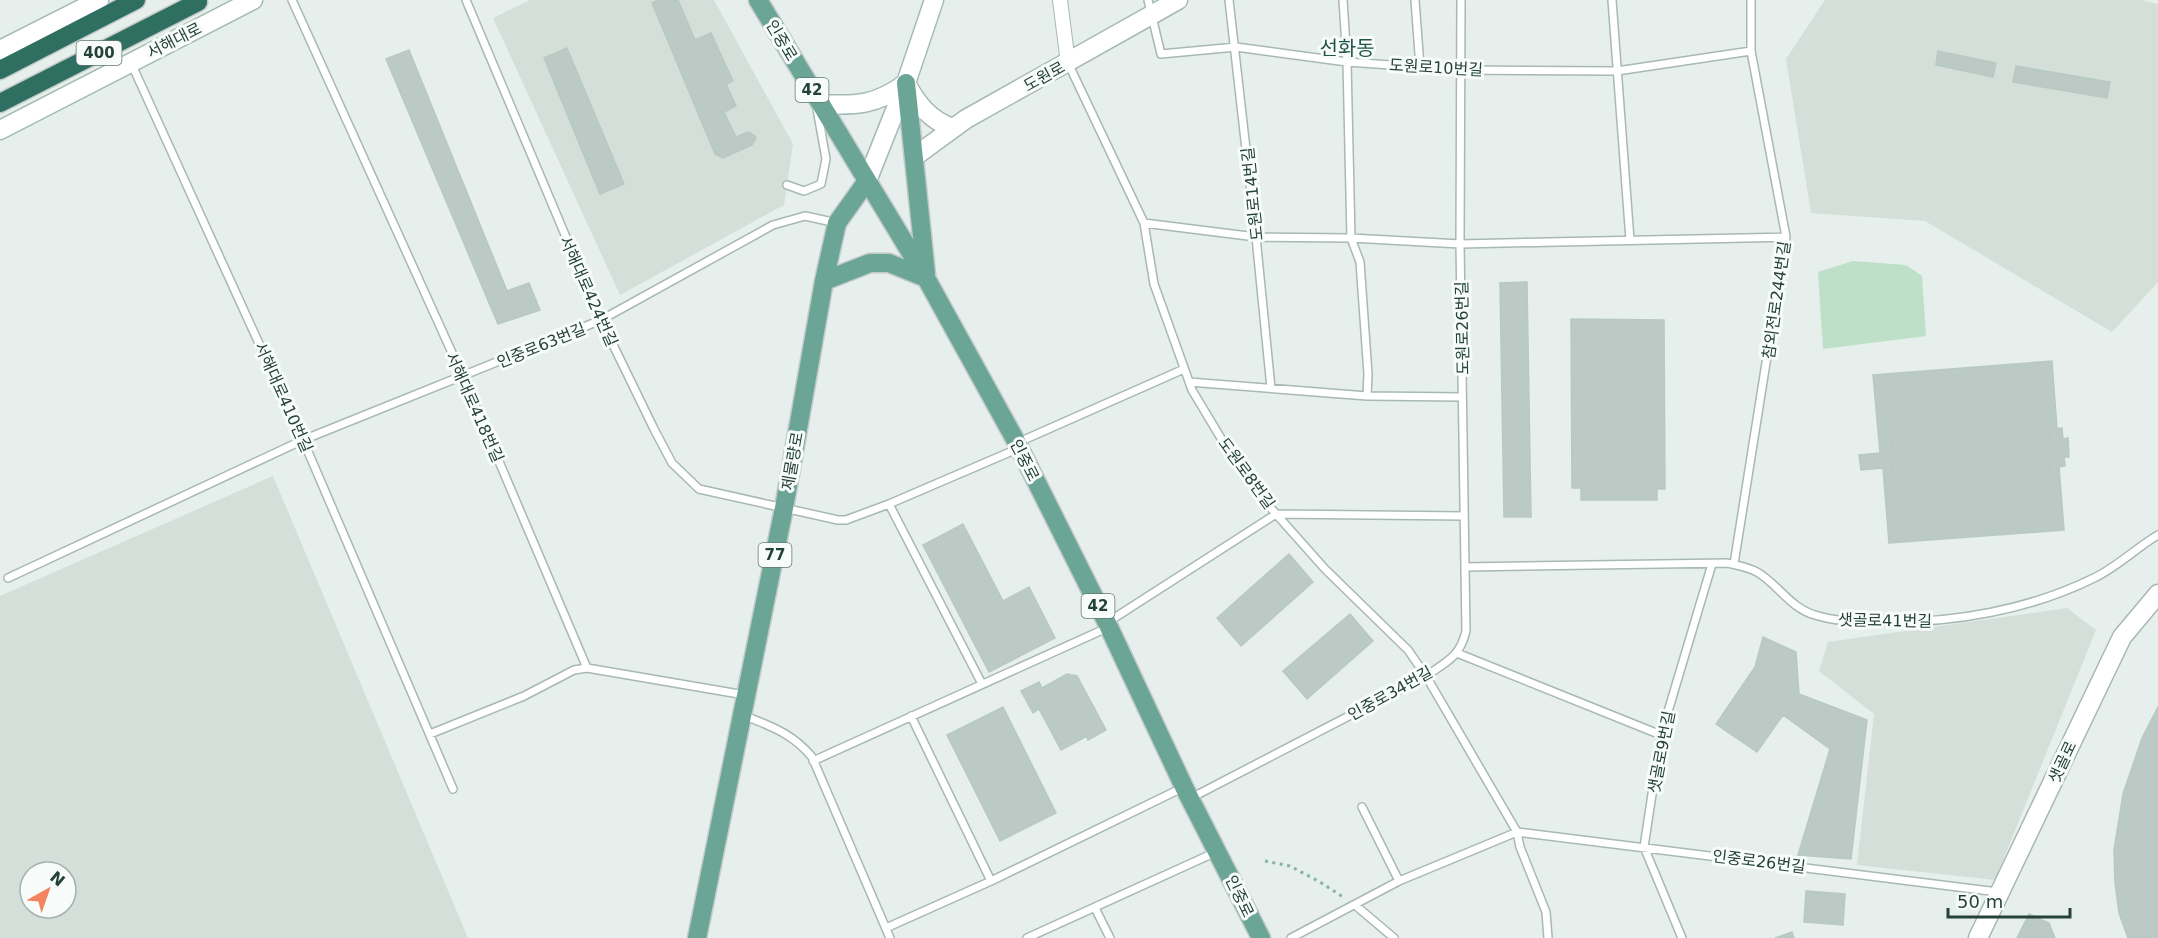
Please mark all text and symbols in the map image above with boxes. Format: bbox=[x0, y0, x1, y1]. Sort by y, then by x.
street label: 인중로 bbox=[762, 16, 801, 64]
street label: 서해대로 bbox=[144, 18, 205, 62]
district label: 선화동 bbox=[1319, 36, 1375, 60]
road number: 400 bbox=[76, 41, 122, 65]
street label: 도원로10번길 bbox=[1389, 56, 1483, 79]
street label: 도원로 bbox=[1020, 57, 1068, 95]
road number: 42 bbox=[796, 78, 828, 102]
street label: 도원로14번길 bbox=[1238, 146, 1267, 242]
street label: 서해대로424번길 bbox=[556, 233, 621, 349]
street label: 참외전로244번길 bbox=[1759, 240, 1794, 360]
street label: 도원로26번길 bbox=[1452, 281, 1473, 375]
street label: 인중로63번길 bbox=[494, 319, 588, 372]
street label: 서해대로410번길 bbox=[251, 339, 316, 455]
street label: 서해대로418번길 bbox=[442, 349, 507, 465]
street label: 제물량로 bbox=[778, 430, 807, 492]
street label: 도원로8번길 bbox=[1214, 434, 1279, 513]
street label: 인중로 bbox=[1006, 436, 1043, 484]
road number: 77 bbox=[758, 543, 792, 567]
road number: 42 bbox=[1082, 594, 1114, 618]
street label: 샛골로41번길 bbox=[1838, 610, 1932, 631]
street label: 인중로34번길 bbox=[1345, 662, 1436, 725]
street label: 샛골로9번길 bbox=[1644, 709, 1679, 795]
street label: 샛골로 bbox=[2045, 738, 2081, 786]
street label: 인중로26번길 bbox=[1711, 846, 1807, 877]
north arrow bbox=[18, 860, 78, 920]
text: N bbox=[46, 867, 69, 890]
street label: 인중로 bbox=[1221, 872, 1258, 920]
scale bar bbox=[1948, 881, 2070, 919]
text: 50 m bbox=[1957, 891, 2003, 912]

